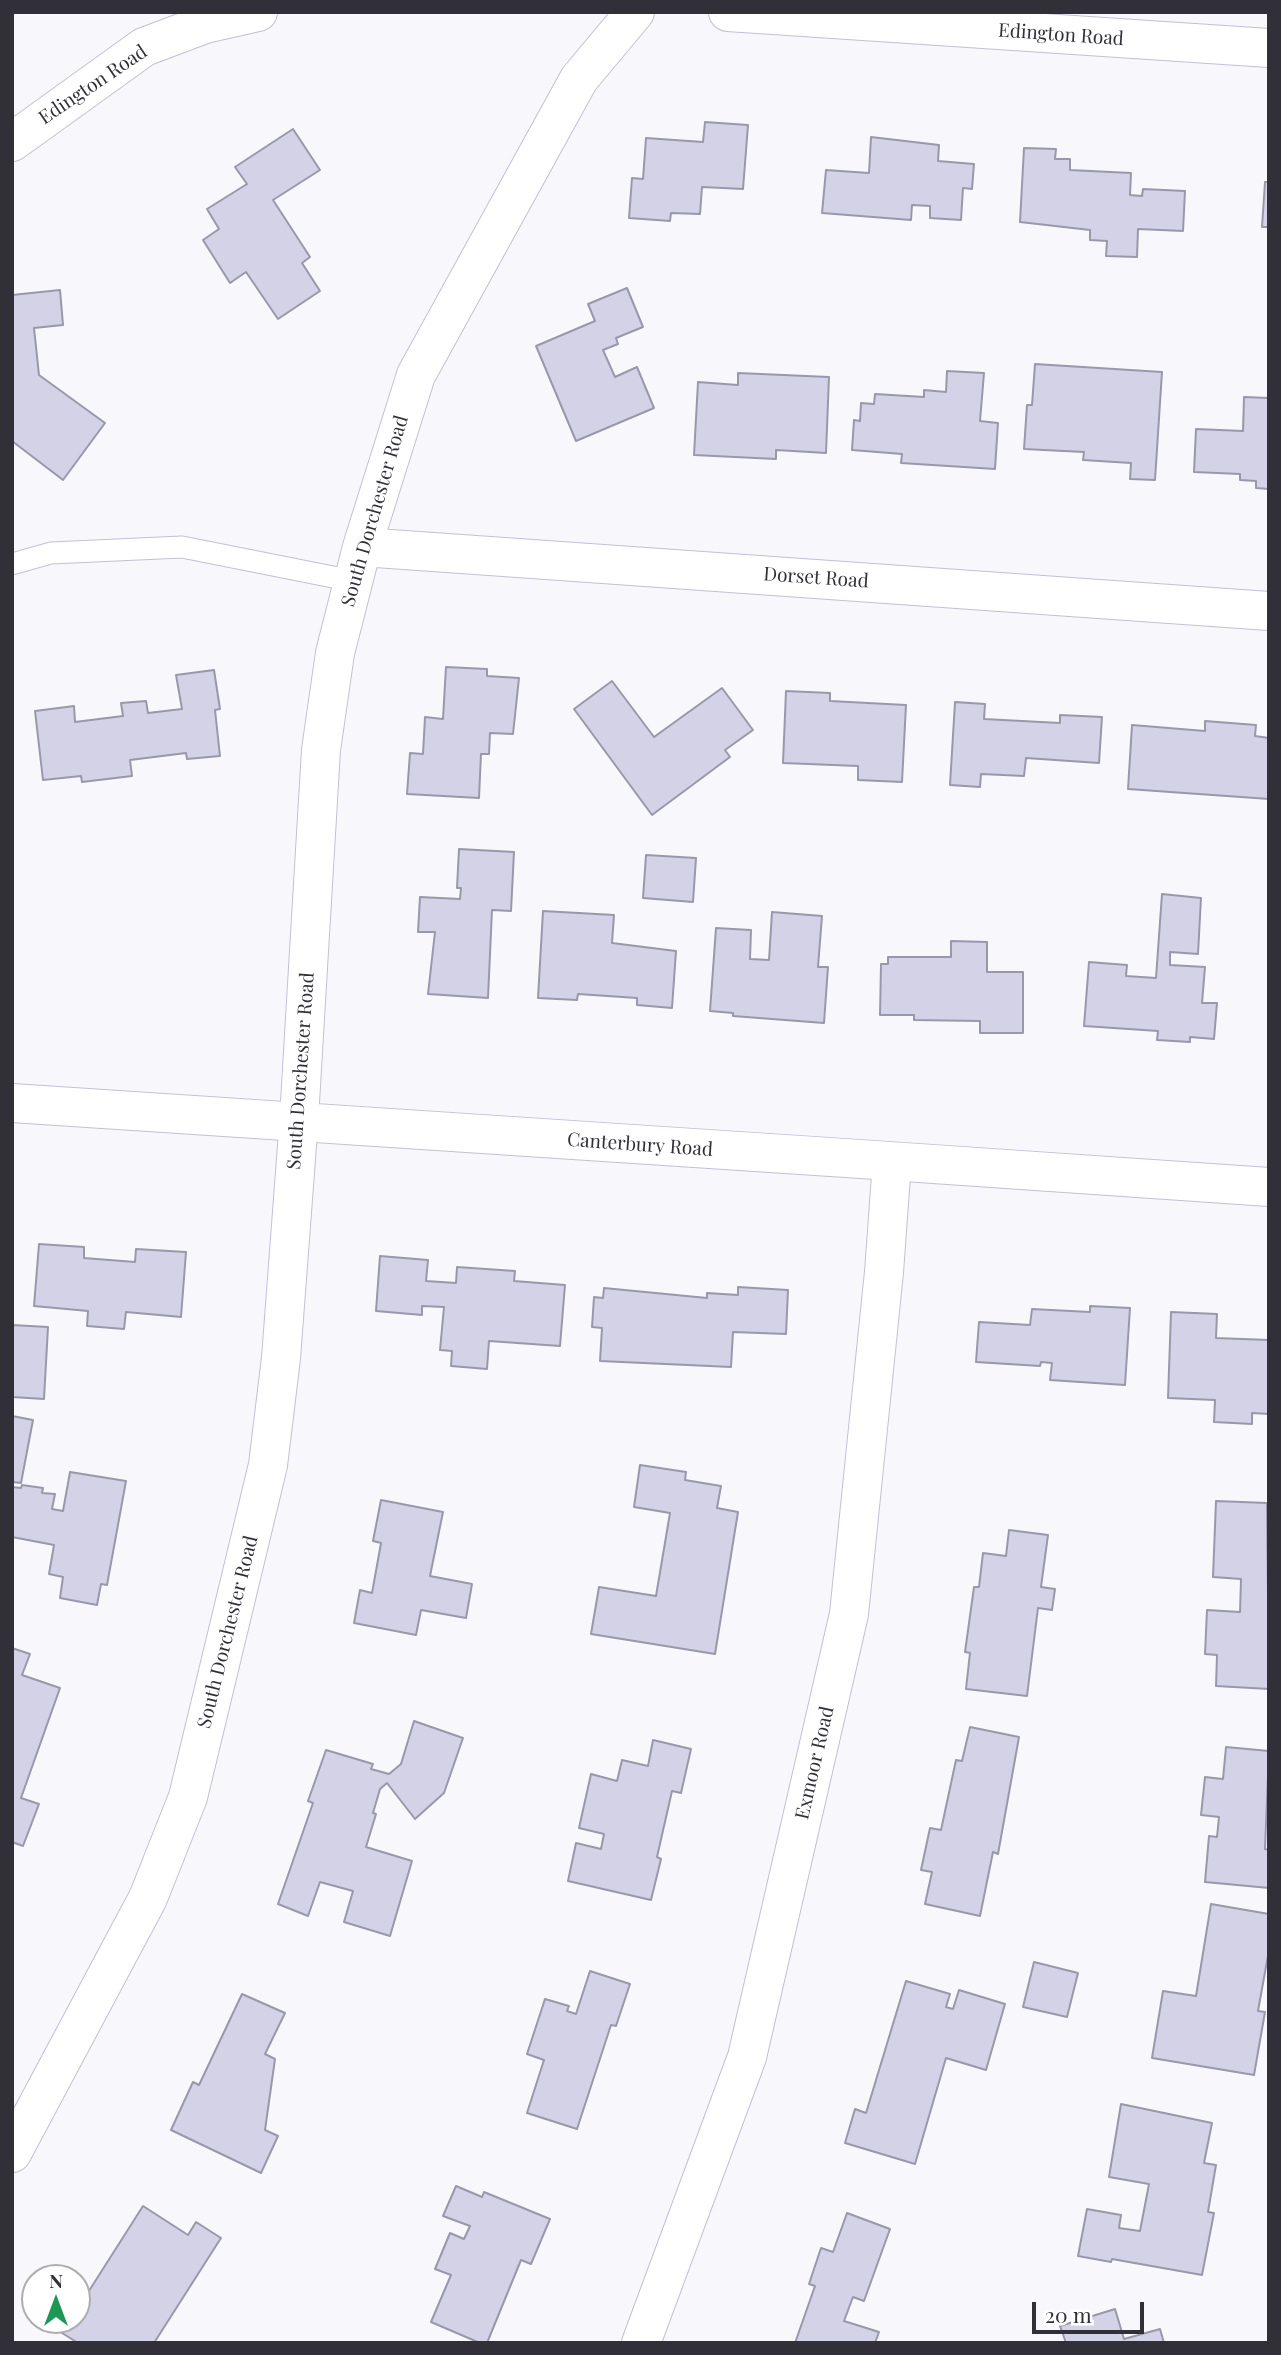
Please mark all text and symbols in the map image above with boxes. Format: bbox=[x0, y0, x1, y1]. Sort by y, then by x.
street label: Edington Road bbox=[997, 19, 1125, 51]
street label: Edington Road bbox=[34, 40, 152, 130]
street label: South Dorchester Road bbox=[337, 413, 413, 609]
street label: Dorset Road bbox=[763, 563, 869, 593]
street label: South Dorchester Road bbox=[283, 972, 319, 1170]
street label: Canterbury Road bbox=[566, 1129, 714, 1161]
street label: South Dorchester Road bbox=[193, 1533, 263, 1731]
street label: Exmoor Road bbox=[791, 1704, 839, 1822]
north arrow bbox=[21, 2264, 91, 2334]
text: N bbox=[49, 2267, 63, 2293]
scale bar bbox=[1036, 2288, 1148, 2332]
text: 20 m bbox=[1045, 2300, 1092, 2328]

